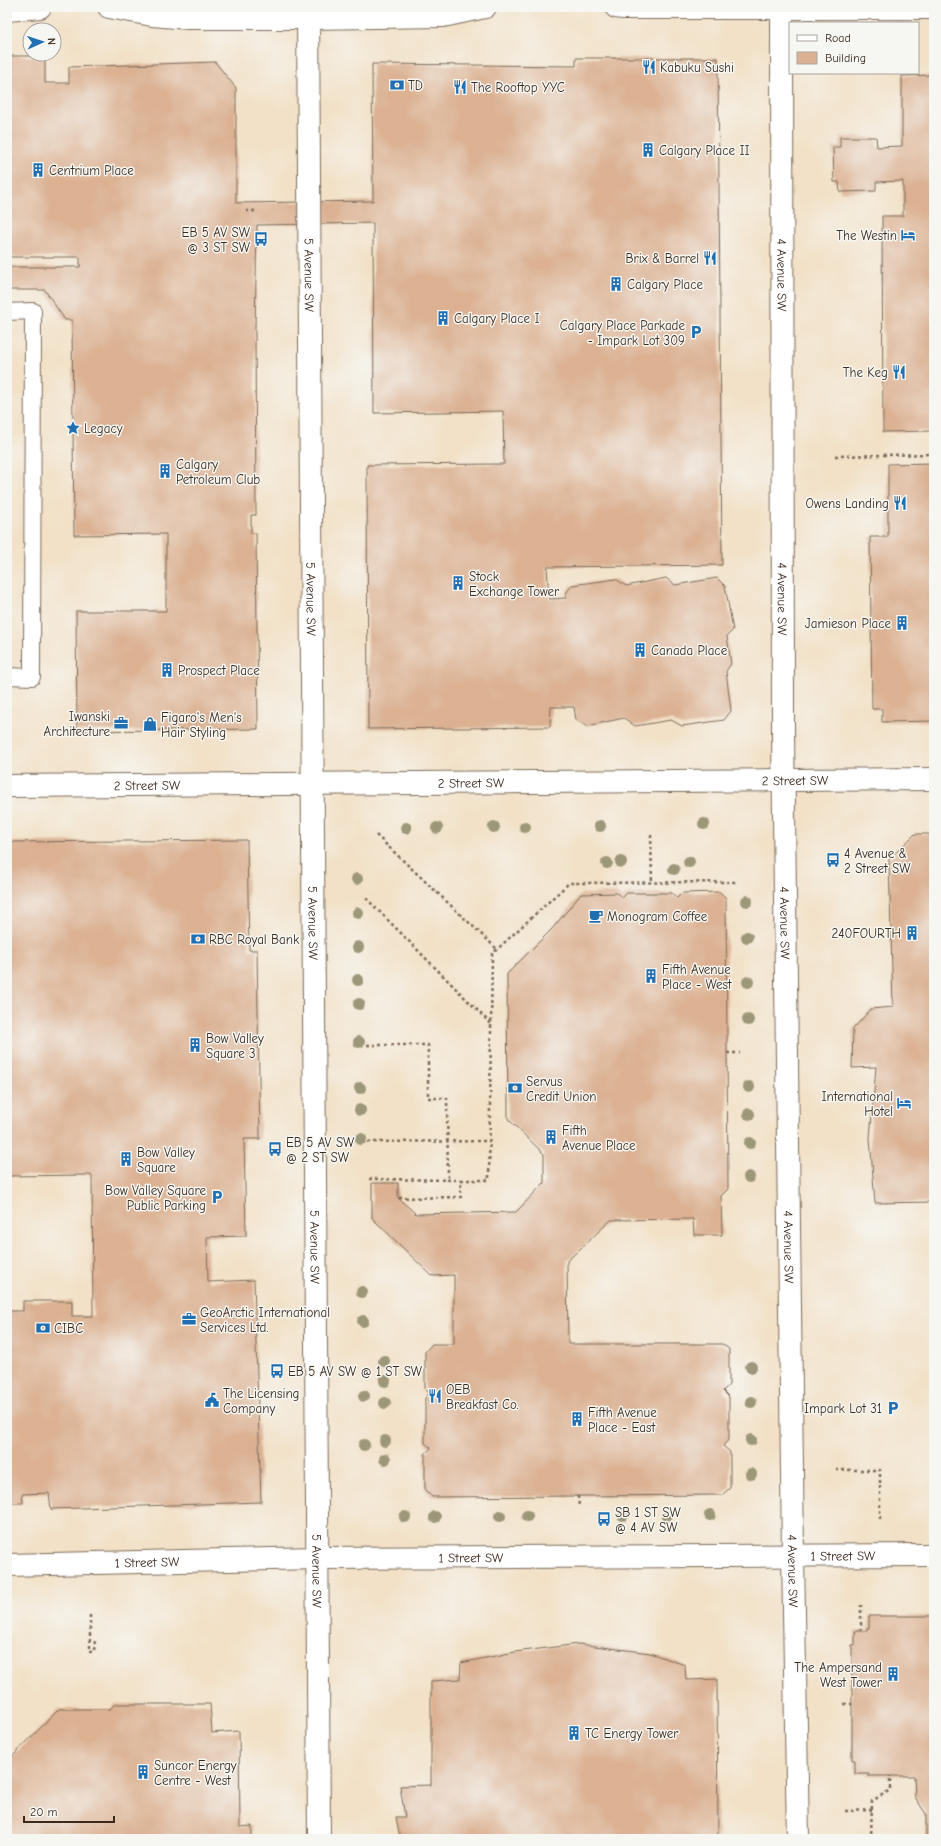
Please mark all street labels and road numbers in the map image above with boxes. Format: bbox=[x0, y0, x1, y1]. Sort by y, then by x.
street label: 5 Avenue SW bbox=[301, 238, 317, 313]
street label: 4 Avenue SW bbox=[774, 238, 789, 312]
street label: 5 Avenue SW bbox=[303, 562, 319, 637]
street label: 4 Avenue SW bbox=[775, 562, 790, 636]
street label: 2 Street SW bbox=[762, 773, 829, 788]
street label: 2 Street SW bbox=[438, 775, 505, 791]
street label: 2 Street SW bbox=[114, 778, 181, 793]
street label: 5 Avenue SW bbox=[305, 886, 321, 961]
street label: 4 Avenue SW bbox=[777, 886, 793, 960]
street label: 5 Avenue SW bbox=[307, 1210, 323, 1285]
street label: 4 Avenue SW bbox=[781, 1210, 797, 1284]
street label: 5 Avenue SW bbox=[309, 1534, 325, 1609]
street label: 4 Avenue SW bbox=[785, 1534, 801, 1608]
street label: 1 Street SW bbox=[810, 1548, 876, 1564]
street label: 1 Street SW bbox=[438, 1550, 504, 1565]
street label: 1 Street SW bbox=[114, 1554, 180, 1571]

